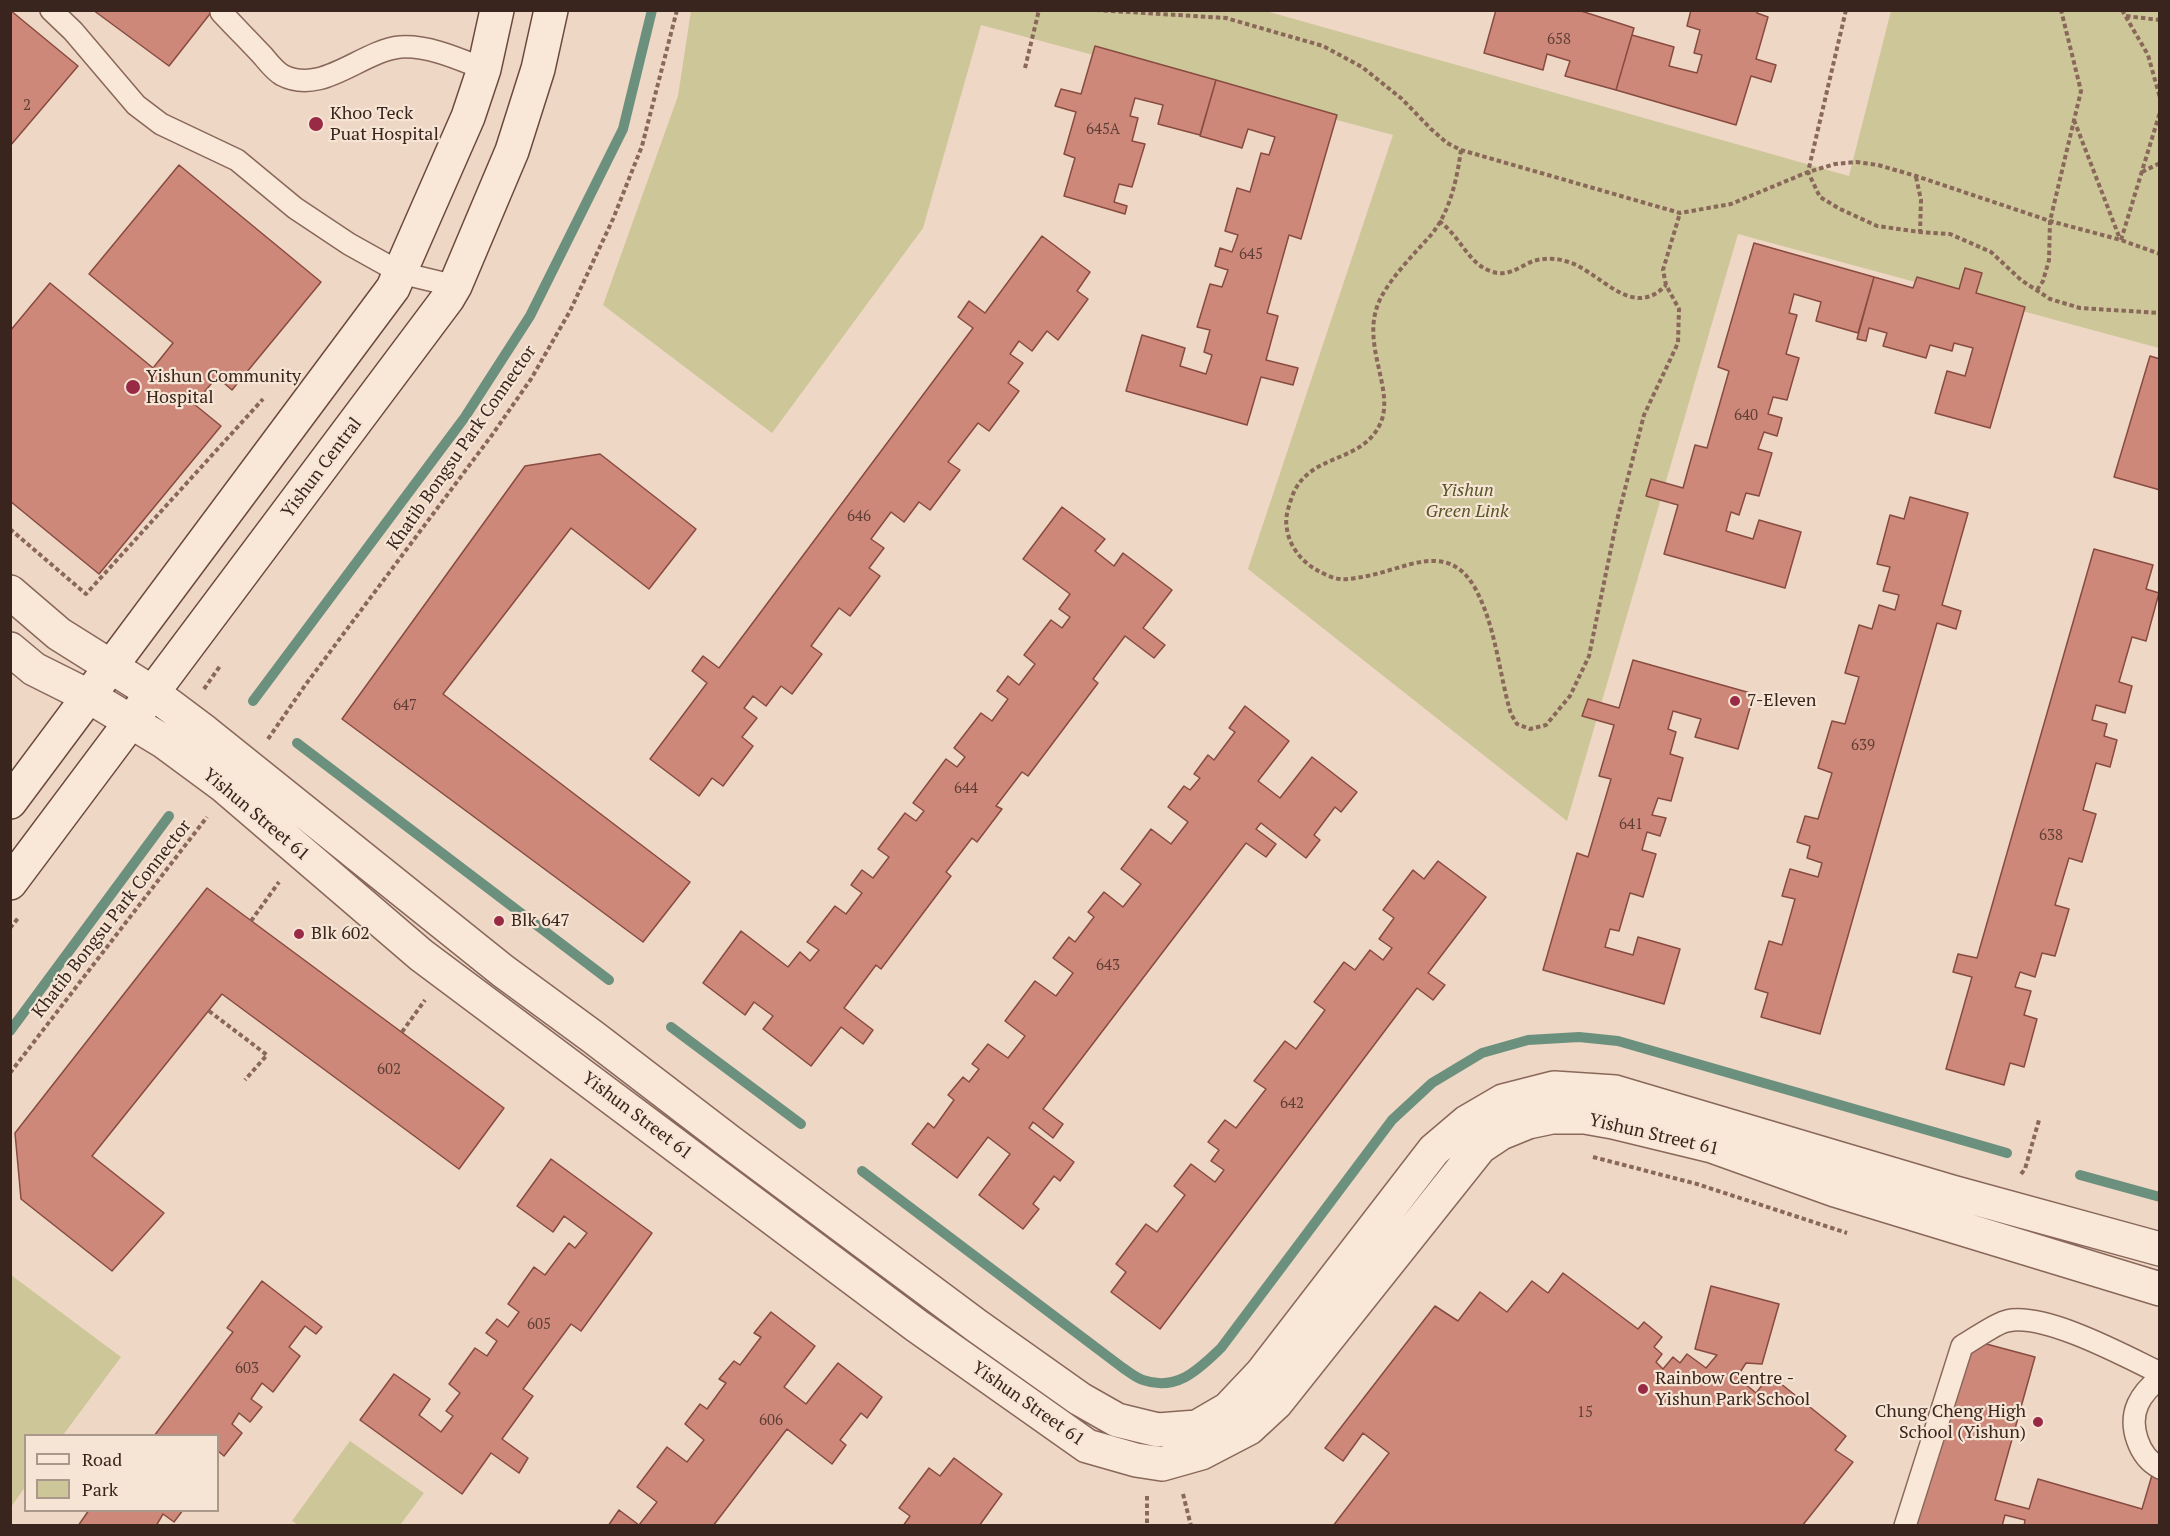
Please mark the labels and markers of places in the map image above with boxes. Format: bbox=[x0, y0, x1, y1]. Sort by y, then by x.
place label: Khoo Teck Puat Hospital bbox=[330, 103, 439, 146]
marker: Khoo Teck Puat Hospital bbox=[307, 115, 325, 133]
place label: Yishun Community Hospital bbox=[146, 366, 301, 409]
marker: Yishun Community Hospital bbox=[124, 378, 142, 396]
place label: 7-Eleven bbox=[1747, 690, 1816, 712]
marker: 7-Eleven bbox=[1728, 694, 1742, 708]
place label: Blk 647 bbox=[511, 910, 570, 932]
marker: Blk 647 bbox=[492, 914, 506, 928]
place label: Blk 602 bbox=[311, 923, 370, 945]
marker: Blk 602 bbox=[292, 927, 306, 941]
place label: Rainbow Centre - Yishun Park School bbox=[1655, 1368, 1810, 1410]
marker: Rainbow Centre - Yishun Park School bbox=[1636, 1382, 1650, 1396]
place label: Chung Cheng High School (Yishun) bbox=[1875, 1401, 2026, 1444]
marker: Chung Cheng High School (Yishun) bbox=[2031, 1415, 2045, 1429]

